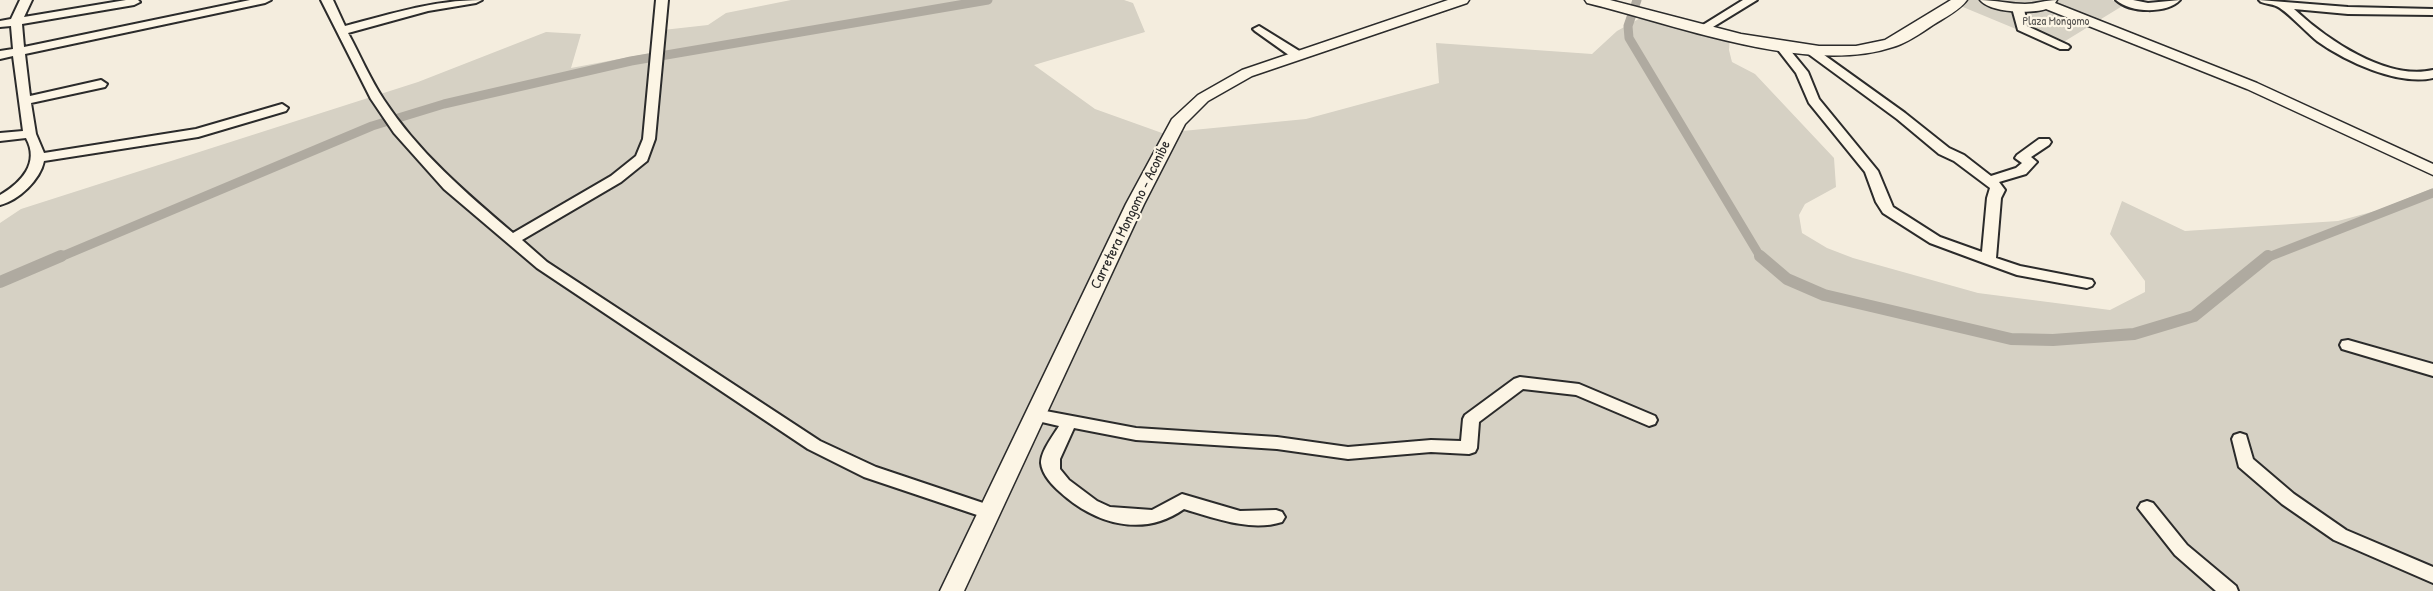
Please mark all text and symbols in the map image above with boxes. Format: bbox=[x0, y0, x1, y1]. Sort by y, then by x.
park label: Plaza Mongomo bbox=[2023, 15, 2089, 29]
street label: Carretera Mongomo - Aconibe bbox=[1087, 138, 1175, 292]

